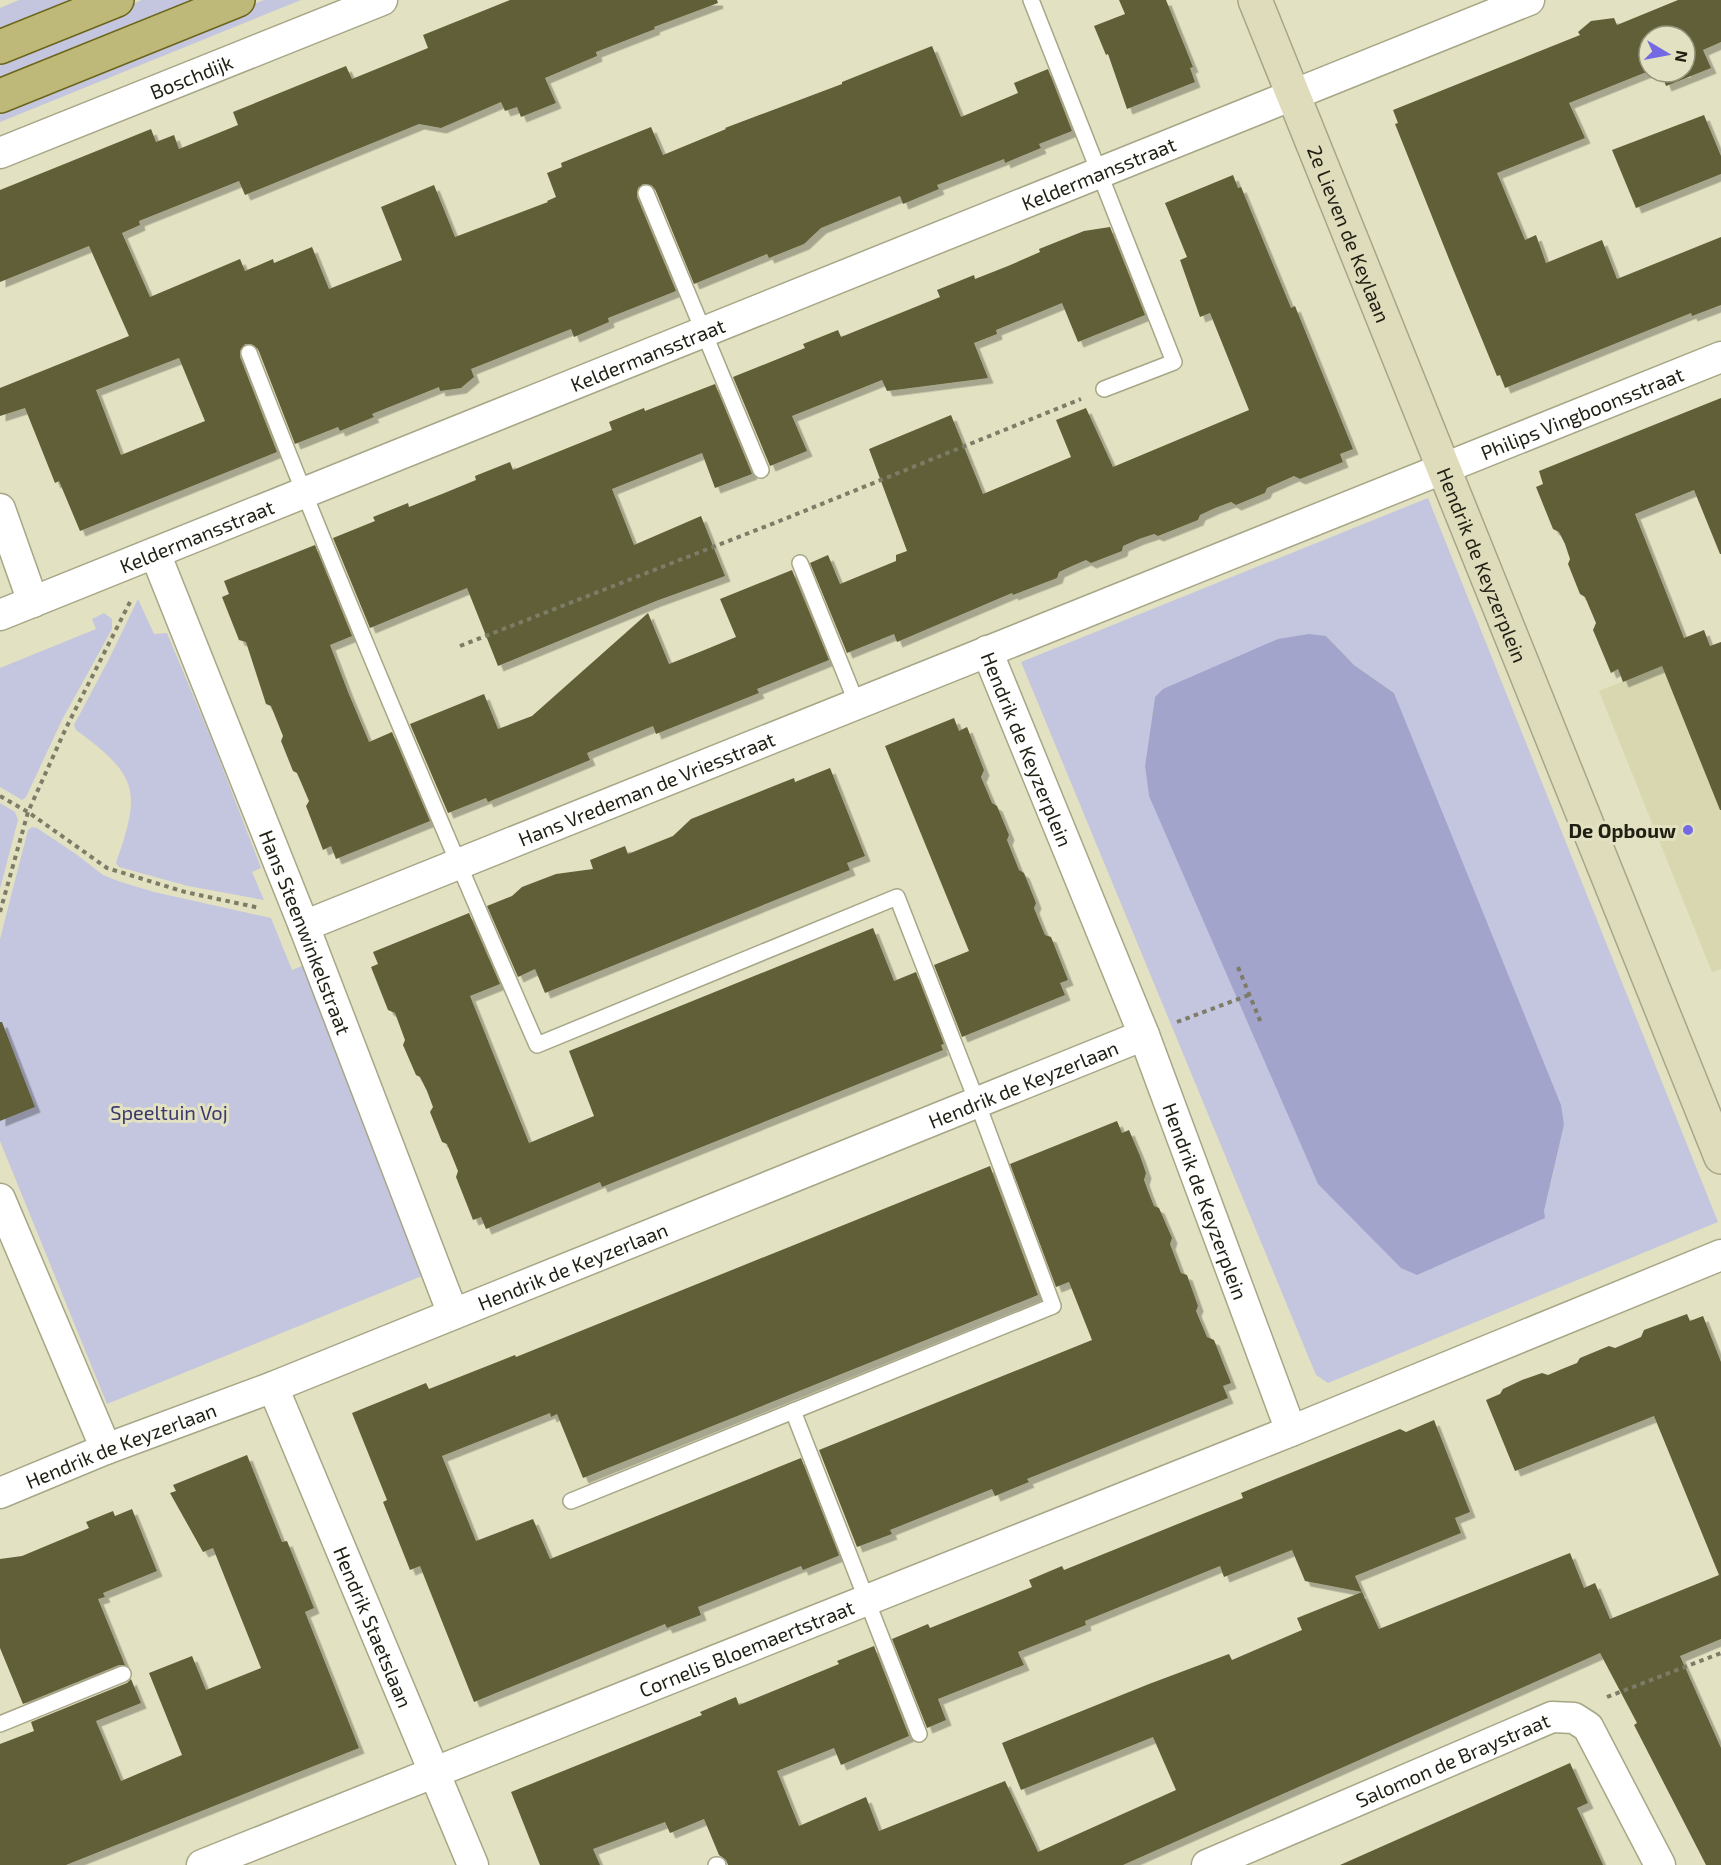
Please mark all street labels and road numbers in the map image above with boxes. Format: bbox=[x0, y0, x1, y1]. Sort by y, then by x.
street label: Boschdijk bbox=[146, 49, 236, 104]
street label: Keldermansstraat bbox=[1018, 131, 1179, 215]
street label: 2e Lieven de Keylaan bbox=[1303, 142, 1396, 326]
street label: Keldermansstraat bbox=[567, 313, 729, 396]
street label: Philips Vingboonsstraat bbox=[1477, 361, 1687, 464]
street label: Hendrik de Keyzerplein bbox=[1433, 464, 1533, 666]
street label: Keldermansstraat bbox=[116, 494, 278, 578]
street label: Hendrik de Keyzerplein bbox=[977, 648, 1078, 850]
street label: Hans Vredeman de Vriesstraat bbox=[515, 726, 779, 851]
street label: Hans Steenwinkelstraat bbox=[255, 826, 357, 1038]
street label: Hendrik de Keyzerlaan bbox=[925, 1035, 1122, 1133]
street label: Hendrik de Keyzerplein bbox=[1158, 1099, 1253, 1303]
street label: Hendrik de Keyzerlaan bbox=[474, 1217, 671, 1315]
street label: Hendrik de Keyzerlaan bbox=[22, 1397, 219, 1493]
street label: Hendrik Staetslaan bbox=[329, 1543, 418, 1711]
street label: Cornelis Bloemaertstraat bbox=[635, 1594, 858, 1702]
street label: Salomon de Braystraat bbox=[1352, 1707, 1553, 1812]

